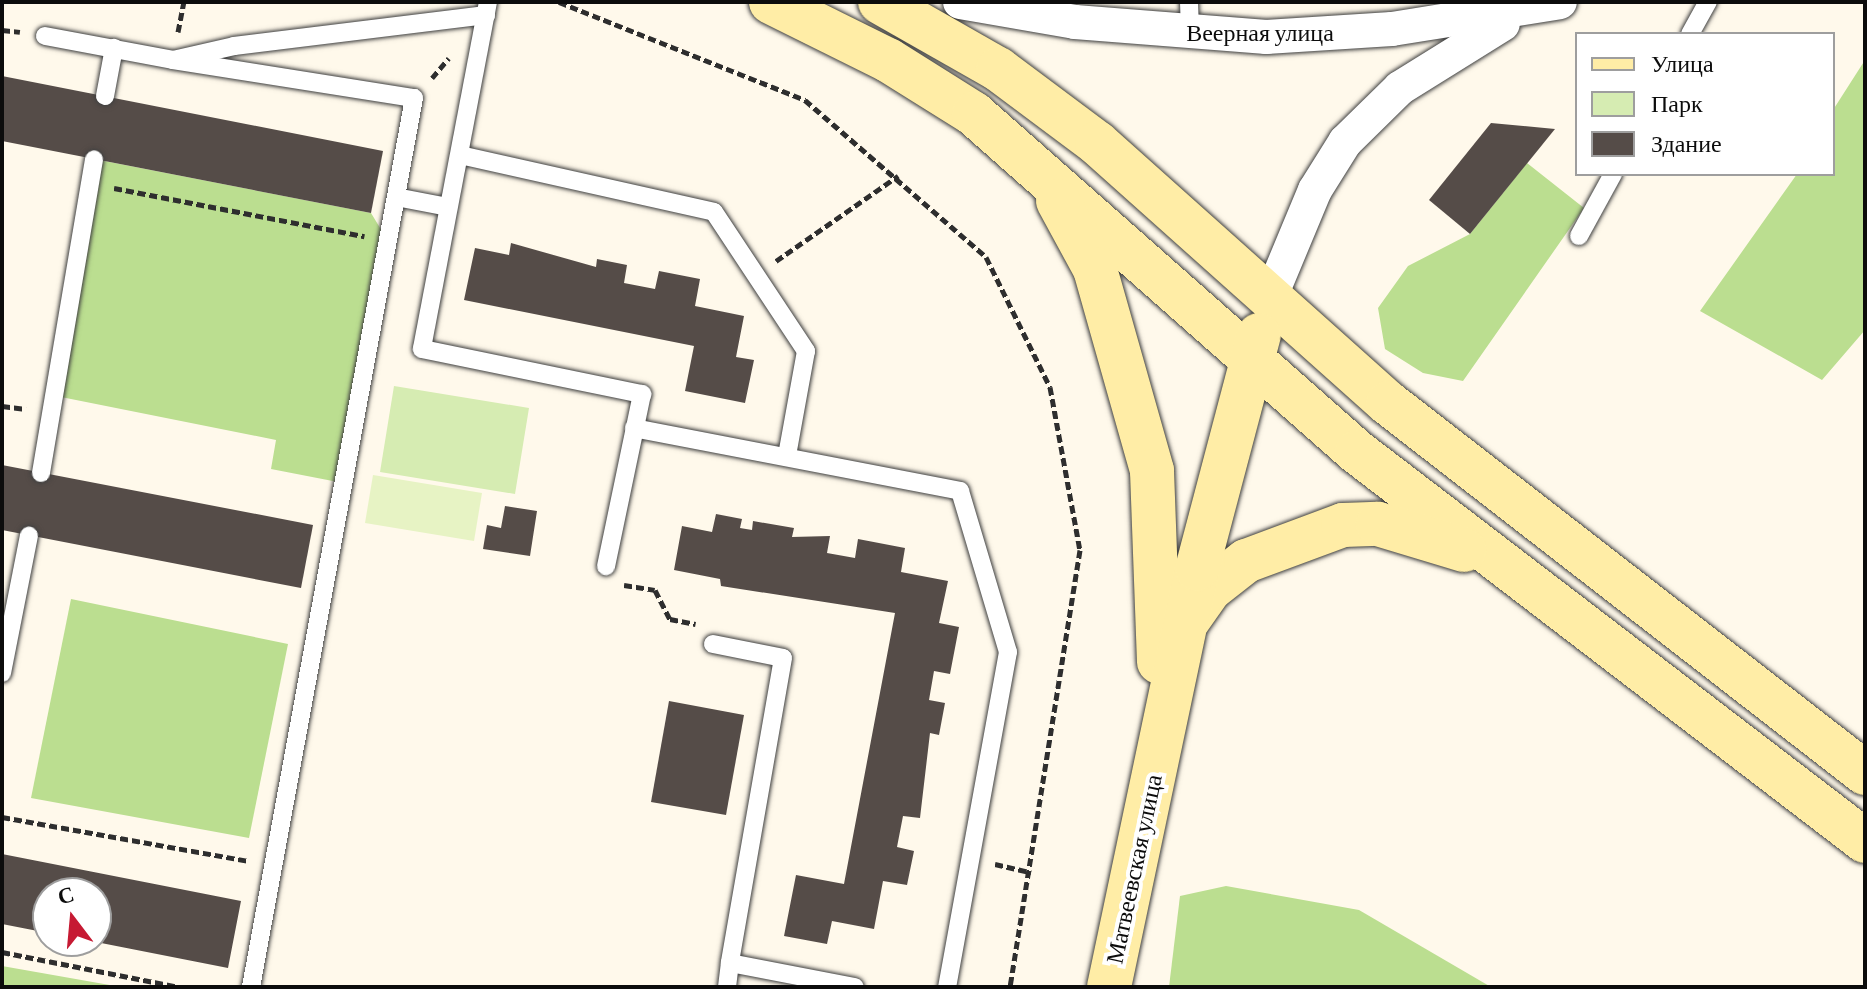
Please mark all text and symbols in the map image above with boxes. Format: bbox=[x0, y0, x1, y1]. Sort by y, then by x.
street label: Веерная улица bbox=[1186, 19, 1334, 47]
legend bbox=[1575, 32, 1835, 176]
text: Улица bbox=[1651, 50, 1714, 77]
text: Парк bbox=[1651, 90, 1703, 117]
text: Здание bbox=[1651, 130, 1722, 157]
street label: Матвеевская улица bbox=[1100, 772, 1168, 966]
north arrow bbox=[32, 877, 112, 957]
text: С bbox=[55, 881, 77, 910]

